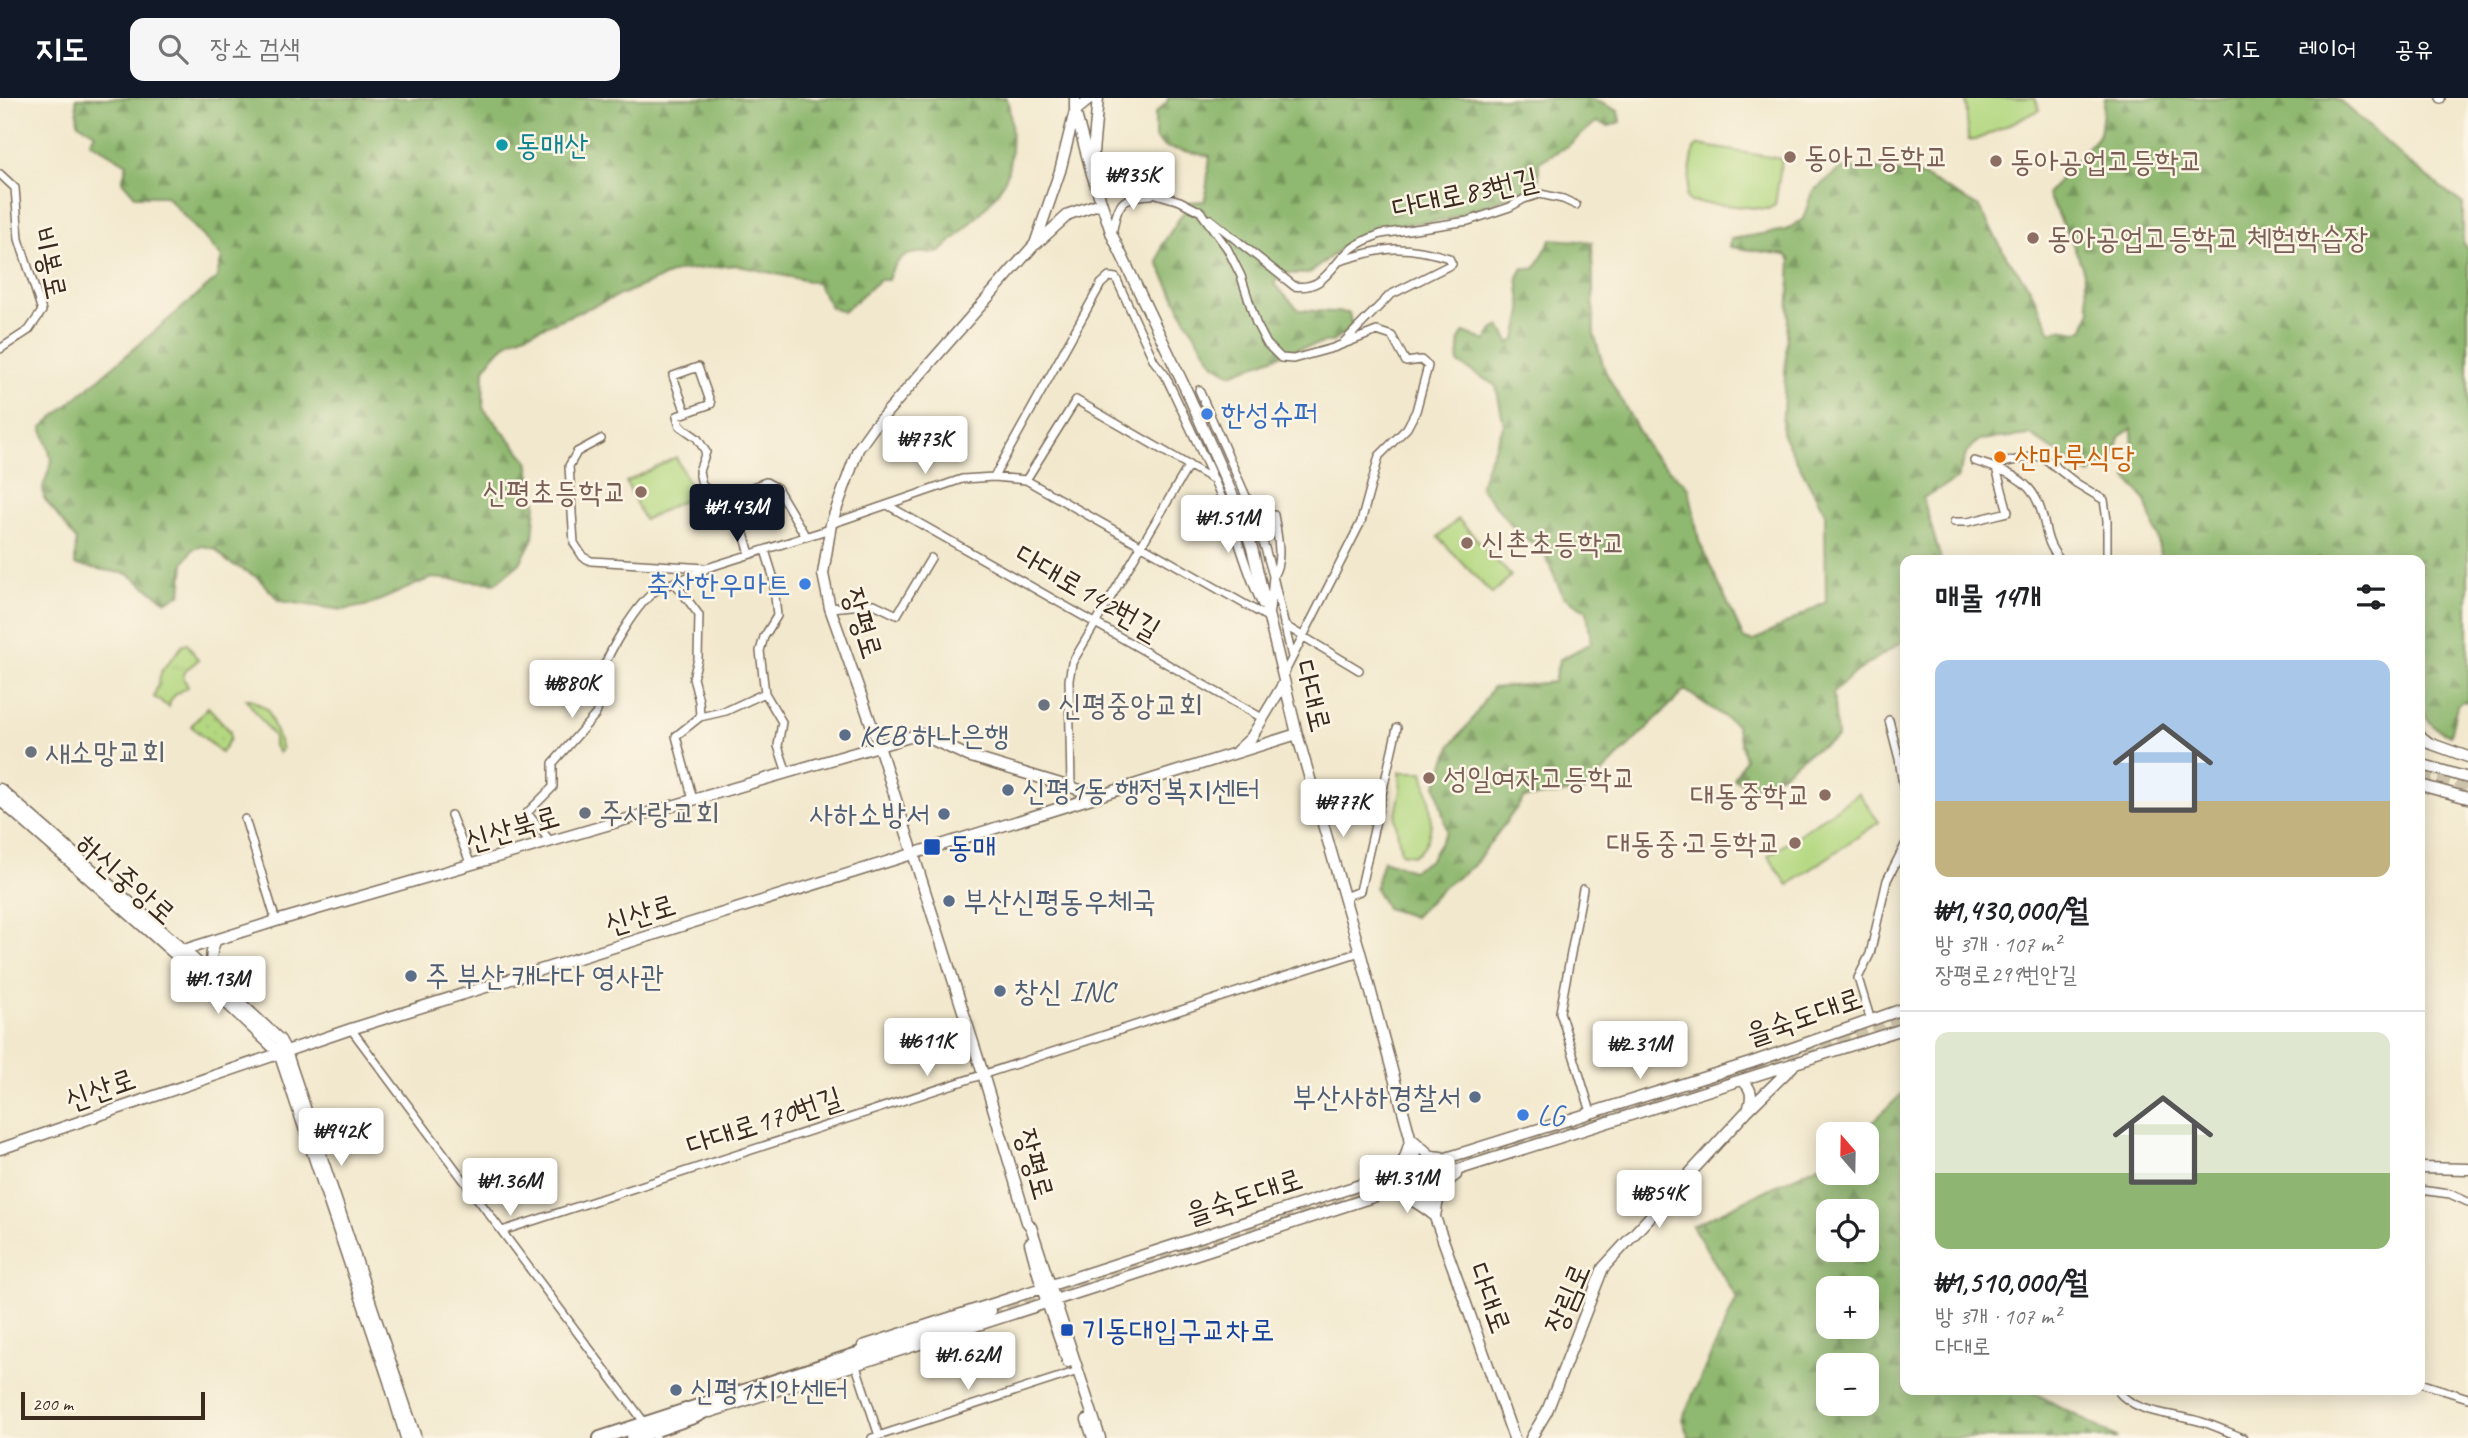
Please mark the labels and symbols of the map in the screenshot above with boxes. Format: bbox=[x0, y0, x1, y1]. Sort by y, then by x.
place label: 동매산 bbox=[516, 126, 588, 164]
marker: 동매산 bbox=[494, 137, 510, 153]
place label: 동아고등학교 bbox=[1804, 138, 1949, 176]
place label: 동아공업고등학교 bbox=[2010, 142, 2203, 180]
marker: 동아고등학교 bbox=[1782, 149, 1798, 165]
pin: ₩935K bbox=[1084, 152, 1182, 212]
marker: 동아공업고등학교 bbox=[1988, 153, 2004, 169]
street label: 다대로83번길 bbox=[1389, 159, 1541, 227]
place label: 동아공업고등학교 체험학습장 bbox=[2047, 219, 2368, 257]
street label: 비봉로 bbox=[24, 224, 76, 302]
marker: 동아공업고등학교 체험학습장 bbox=[2025, 230, 2041, 246]
place label: 한성슈퍼 bbox=[1221, 395, 1318, 433]
marker: 한성슈퍼 bbox=[1199, 406, 1215, 422]
pin: ₩773K bbox=[876, 416, 974, 476]
place label: 산마루식당 bbox=[2014, 438, 2135, 476]
marker: 산마루식당 bbox=[1992, 449, 2008, 465]
place label: 신평초등학교 bbox=[482, 473, 627, 511]
marker: 신평초등학교 bbox=[633, 484, 649, 500]
pin: ₩1.43M bbox=[680, 484, 794, 544]
pin: ₩1.51M bbox=[1171, 496, 1285, 555]
place label: 신촌초등학교 bbox=[1481, 524, 1626, 562]
street label: 다대로142번길 bbox=[1009, 535, 1167, 649]
marker: 신촌초등학교 bbox=[1459, 535, 1475, 551]
place label: 축산한우마트 bbox=[646, 565, 791, 603]
marker: 축산한우마트 bbox=[797, 576, 813, 592]
street label: 장평로 bbox=[834, 583, 892, 663]
street label: 다대로 bbox=[1286, 656, 1340, 736]
pin: ₩880K bbox=[523, 660, 621, 720]
place label: 신평중앙교회 bbox=[1058, 686, 1203, 724]
marker: 신평중앙교회 bbox=[1036, 697, 1052, 713]
place label: KEB 하나은행 bbox=[859, 716, 1009, 754]
marker: KEB 하나은행 bbox=[837, 727, 853, 743]
place label: 새소망교회 bbox=[45, 733, 166, 771]
marker: 새소망교회 bbox=[23, 744, 39, 760]
place label: 성일여자고등학교 bbox=[1443, 759, 1636, 797]
marker: 성일여자고등학교 bbox=[1421, 770, 1437, 786]
place label: 신평1동 행정복지센터 bbox=[1022, 771, 1260, 809]
place label: 대동중학교 bbox=[1690, 776, 1811, 814]
pin: ₩777K bbox=[1294, 780, 1392, 839]
marker: 신평1동 행정복지센터 bbox=[1000, 782, 1016, 798]
marker: 대동중학교 bbox=[1817, 787, 1833, 803]
place label: 주사랑교회 bbox=[599, 794, 720, 832]
place label: 사하소방서 bbox=[809, 795, 930, 833]
street label: 신산북로 bbox=[460, 796, 564, 860]
marker: 주사랑교회 bbox=[577, 805, 593, 821]
marker: 사하소방서 bbox=[936, 806, 952, 822]
place label: 대동중•고등학교 bbox=[1606, 824, 1781, 862]
street label: 하신중앙로 bbox=[68, 825, 184, 933]
place label: 동매 bbox=[948, 828, 996, 866]
marker: 대동중•고등학교 bbox=[1787, 835, 1803, 851]
marker: 동매 bbox=[922, 837, 942, 857]
place label: 부산신평동우체국 bbox=[963, 882, 1156, 920]
street label: 신산로 bbox=[600, 885, 680, 943]
marker: 부산신평동우체국 bbox=[941, 893, 957, 909]
pin: ₩1.13M bbox=[161, 956, 275, 1016]
place label: 주 부산 캐나다 영사관 bbox=[425, 957, 664, 995]
marker: 주 부산 캐나다 영사관 bbox=[403, 968, 419, 984]
place label: 창신 INC bbox=[1014, 972, 1118, 1010]
street label: 을숙도대로 bbox=[1741, 978, 1867, 1054]
marker: 창신 INC bbox=[992, 983, 1008, 999]
pin: ₩611K bbox=[878, 1018, 976, 1078]
pin: ₩2.31M bbox=[1583, 1021, 1697, 1081]
street label: 신산로 bbox=[60, 1059, 140, 1119]
street label: 다대로170번길 bbox=[681, 1078, 847, 1164]
place label: 부산사하경찰서 bbox=[1292, 1078, 1461, 1116]
marker: 부산사하경찰서 bbox=[1467, 1089, 1483, 1105]
place label: LG bbox=[1537, 1096, 1567, 1134]
marker: LG bbox=[1515, 1107, 1531, 1123]
pin: ₩942K bbox=[292, 1108, 390, 1168]
north arrow bbox=[1816, 1122, 1880, 1185]
street label: 장평로 bbox=[1007, 1124, 1063, 1204]
pin: ₩1.31M bbox=[1350, 1156, 1464, 1215]
pin: ₩1.36M bbox=[453, 1158, 567, 1218]
street label: 을숙도대로 bbox=[1181, 1159, 1307, 1233]
pin: ₩854K bbox=[1610, 1170, 1708, 1230]
street label: 다대로 bbox=[1460, 1257, 1520, 1339]
street label: 장림로 bbox=[1535, 1257, 1599, 1339]
place label: 기동대입구교차로 bbox=[1081, 1311, 1274, 1349]
marker: 기동대입구교차로 bbox=[1059, 1322, 1075, 1338]
pin: ₩1.62M bbox=[911, 1332, 1025, 1392]
place label: 신평1치안센터 bbox=[690, 1371, 848, 1409]
marker: 신평1치안센터 bbox=[668, 1382, 684, 1398]
scale bar bbox=[21, 1389, 205, 1421]

